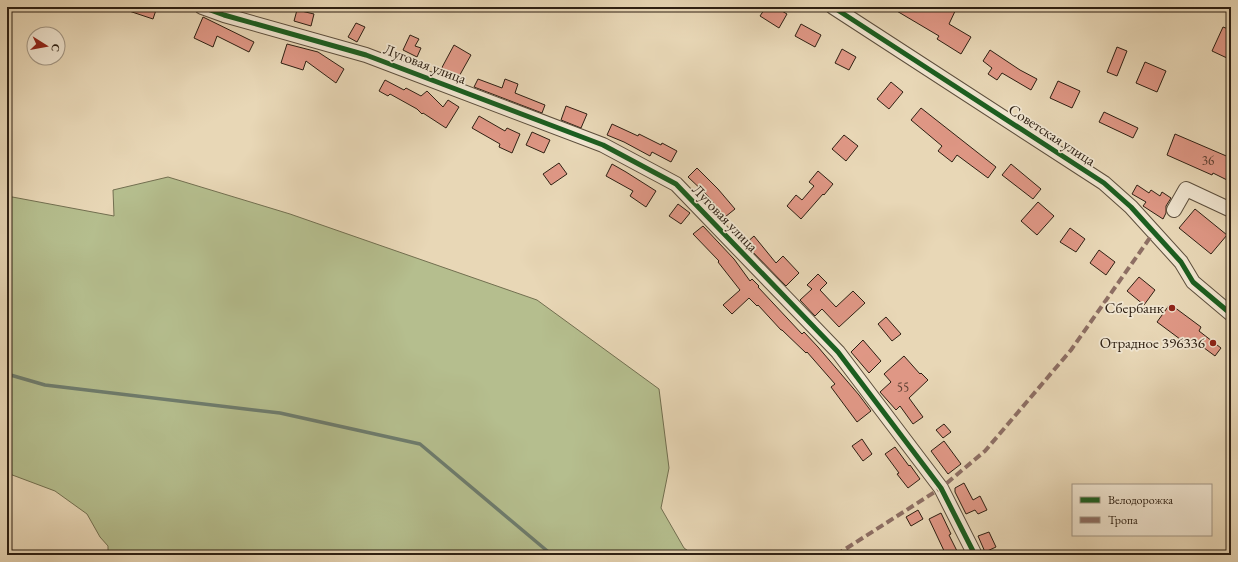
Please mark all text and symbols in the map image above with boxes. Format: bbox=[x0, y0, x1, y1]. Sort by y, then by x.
north arrow bbox=[26, 26, 66, 66]
street label: Луговая улица bbox=[381, 39, 469, 88]
text: С bbox=[48, 43, 63, 53]
street label: Советская улица bbox=[1005, 99, 1099, 170]
house number: 36 bbox=[1202, 152, 1214, 169]
street label: Луговая улица bbox=[688, 180, 762, 256]
place label: Сбербанк bbox=[1105, 298, 1164, 317]
marker: Сбербанк bbox=[1167, 303, 1177, 313]
place label: Отрадное 396336 bbox=[1100, 333, 1205, 352]
marker: Отрадное 396336 bbox=[1208, 338, 1218, 348]
house number: 55 bbox=[897, 379, 909, 396]
legend bbox=[1072, 484, 1212, 536]
text: Велодорожка bbox=[1108, 492, 1173, 508]
text: Тропа bbox=[1108, 512, 1138, 528]

